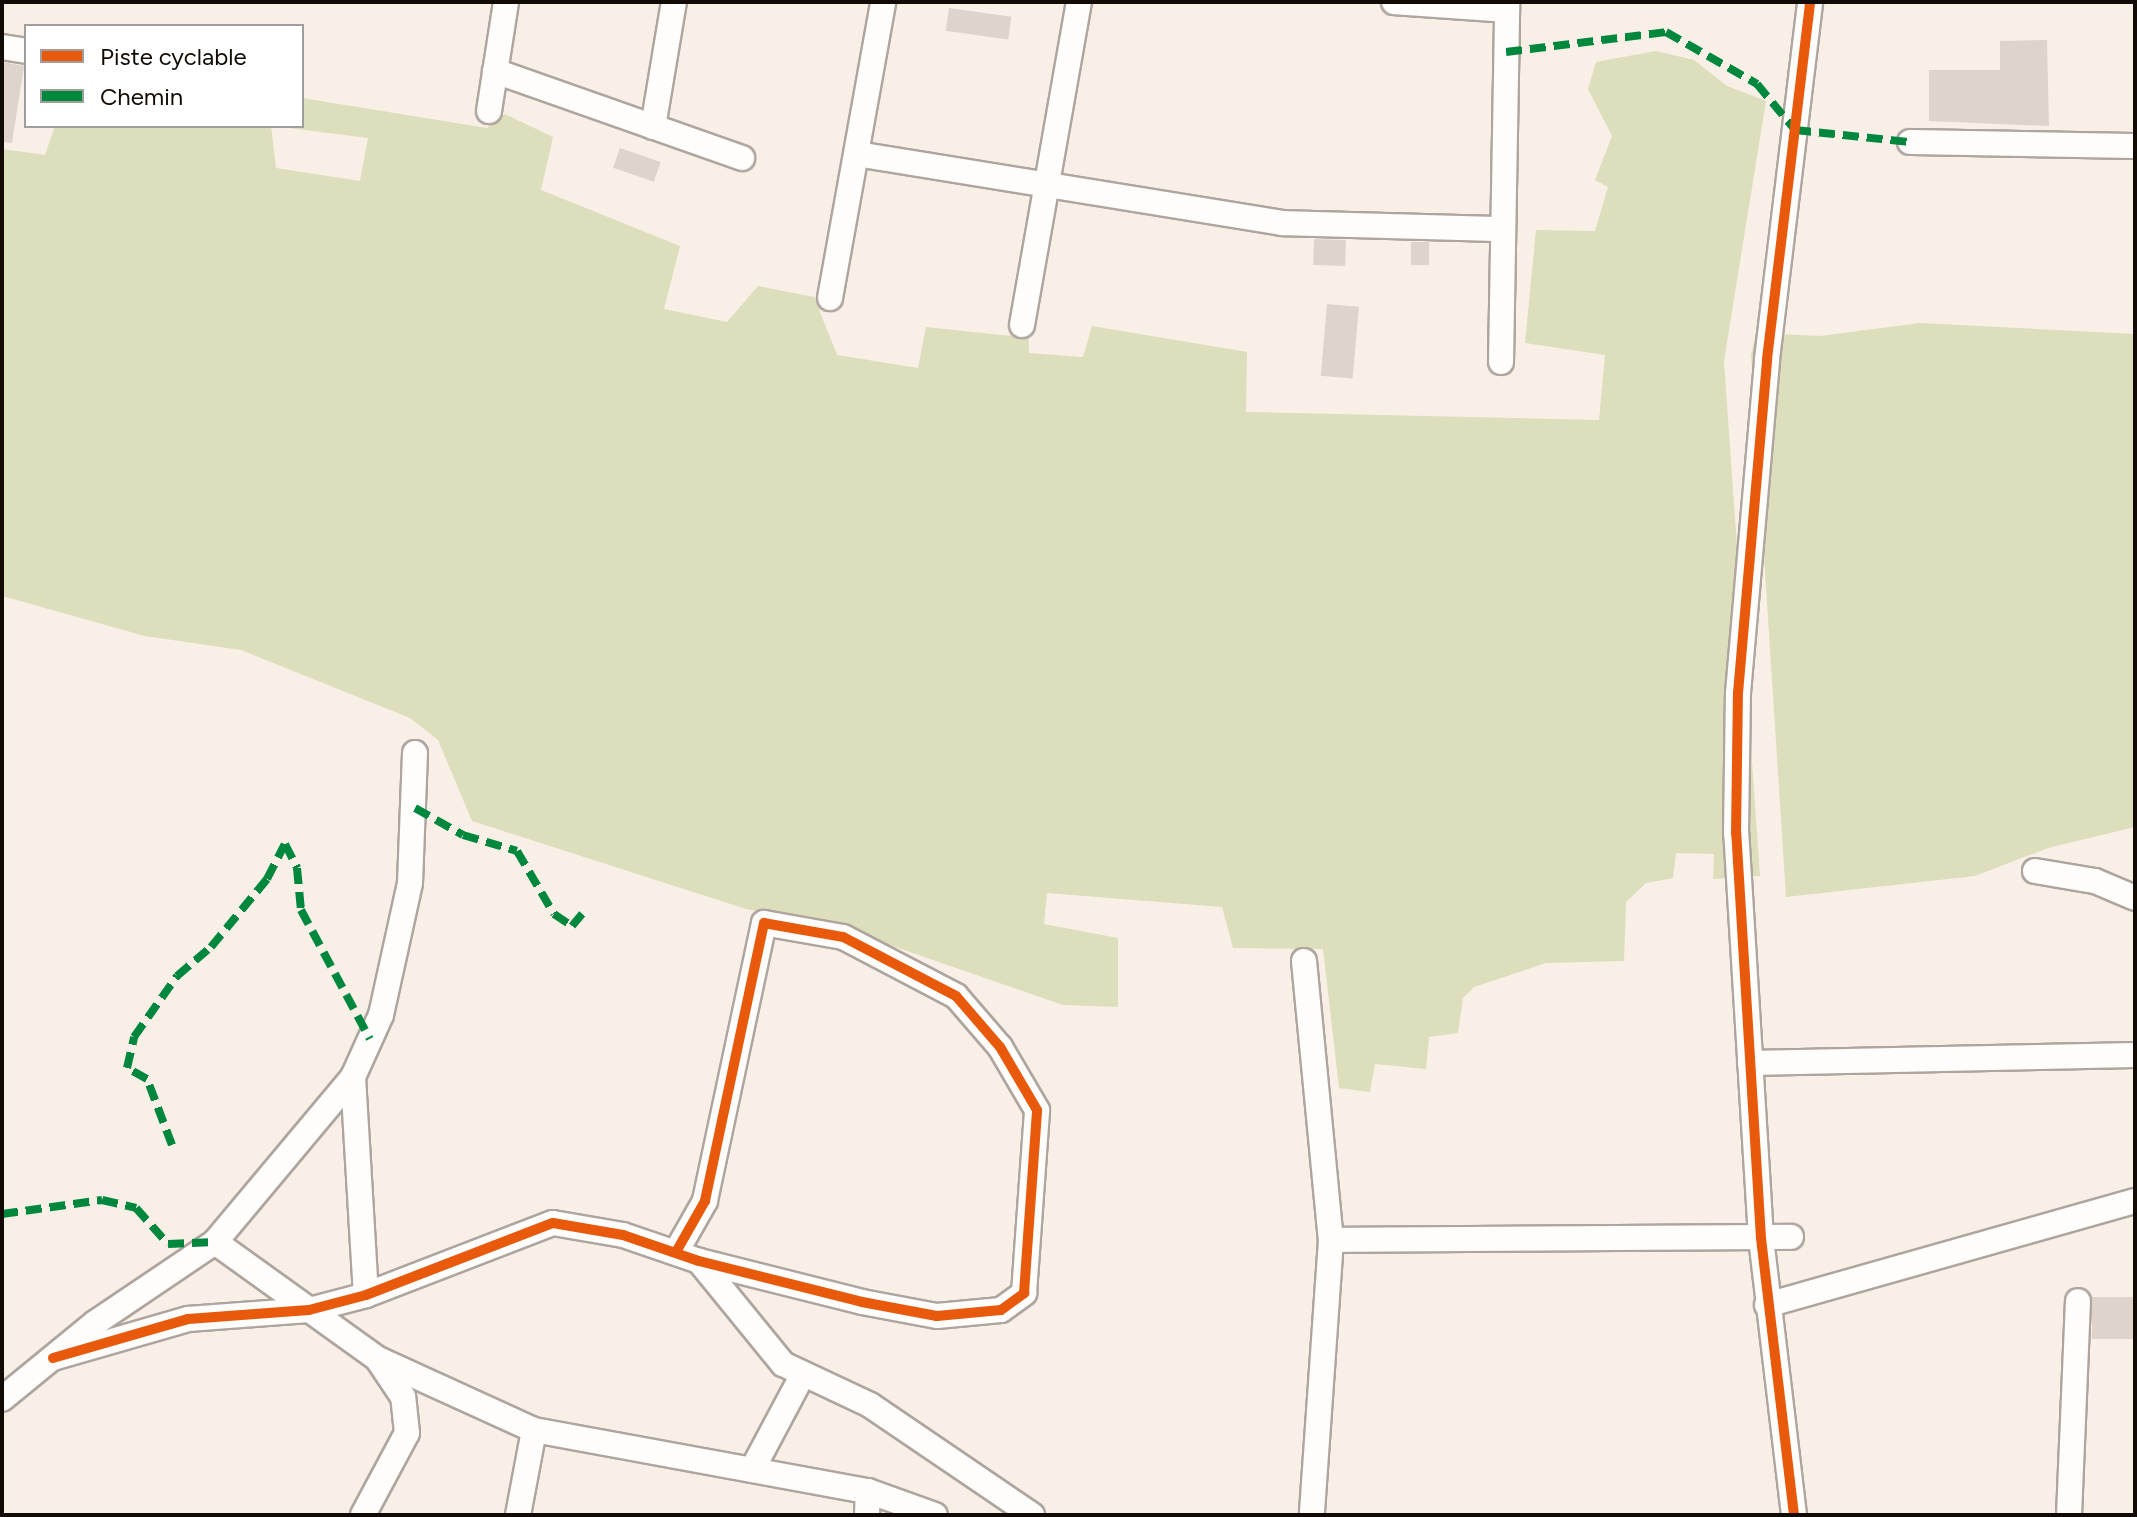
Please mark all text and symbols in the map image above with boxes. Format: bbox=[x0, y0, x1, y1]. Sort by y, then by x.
legend bbox=[24, 24, 304, 128]
text: Piste cyclable bbox=[100, 42, 247, 71]
text: Chemin bbox=[100, 82, 183, 111]

